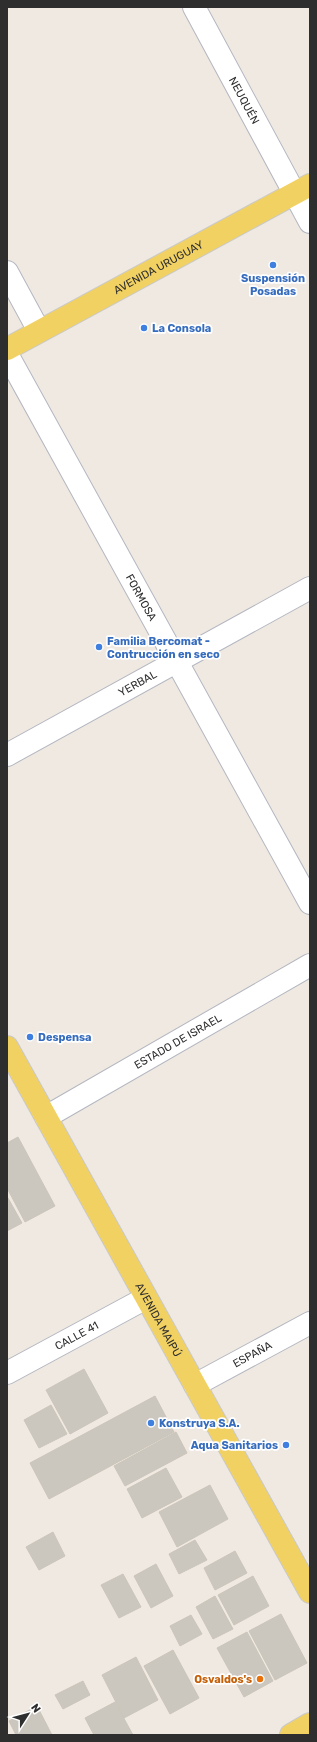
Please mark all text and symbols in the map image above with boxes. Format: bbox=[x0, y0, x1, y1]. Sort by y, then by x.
street label: NEUQUÉN bbox=[226, 75, 262, 126]
street label: AVENIDA URUGUAY bbox=[111, 238, 205, 297]
marker: Suspensión Posadas bbox=[268, 260, 278, 270]
place label: Suspensión Posadas bbox=[241, 272, 305, 298]
place label: La Consola bbox=[152, 322, 211, 335]
marker: La Consola bbox=[139, 323, 149, 333]
street label: FORMOSA bbox=[123, 572, 160, 624]
place label: Familia Bercomat - Contrucción en seco bbox=[107, 635, 220, 661]
marker: Familia Bercomat - Contrucción en seco bbox=[94, 642, 104, 652]
street label: YERBAL bbox=[116, 667, 159, 699]
street label: ESTADO DE ISRAEL bbox=[132, 1011, 224, 1071]
place label: Despensa bbox=[38, 1031, 92, 1044]
marker: Despensa bbox=[25, 1032, 35, 1042]
street label: AVENIDA MAIPÚ bbox=[133, 1280, 184, 1359]
street label: CALLE 41 bbox=[52, 1318, 101, 1353]
street label: ESPAÑA bbox=[230, 1338, 275, 1370]
place label: Konstruya S.A. bbox=[159, 1417, 240, 1430]
marker: Konstruya S.A. bbox=[146, 1418, 156, 1428]
place label: Aqua Sanitarios bbox=[191, 1439, 278, 1452]
marker: Aqua Sanitarios bbox=[281, 1440, 291, 1450]
place label: Osvaldos's bbox=[194, 1673, 252, 1686]
marker: Osvaldos's bbox=[255, 1674, 265, 1684]
north arrow bbox=[8, 1694, 48, 1734]
text: N bbox=[28, 1701, 43, 1716]

